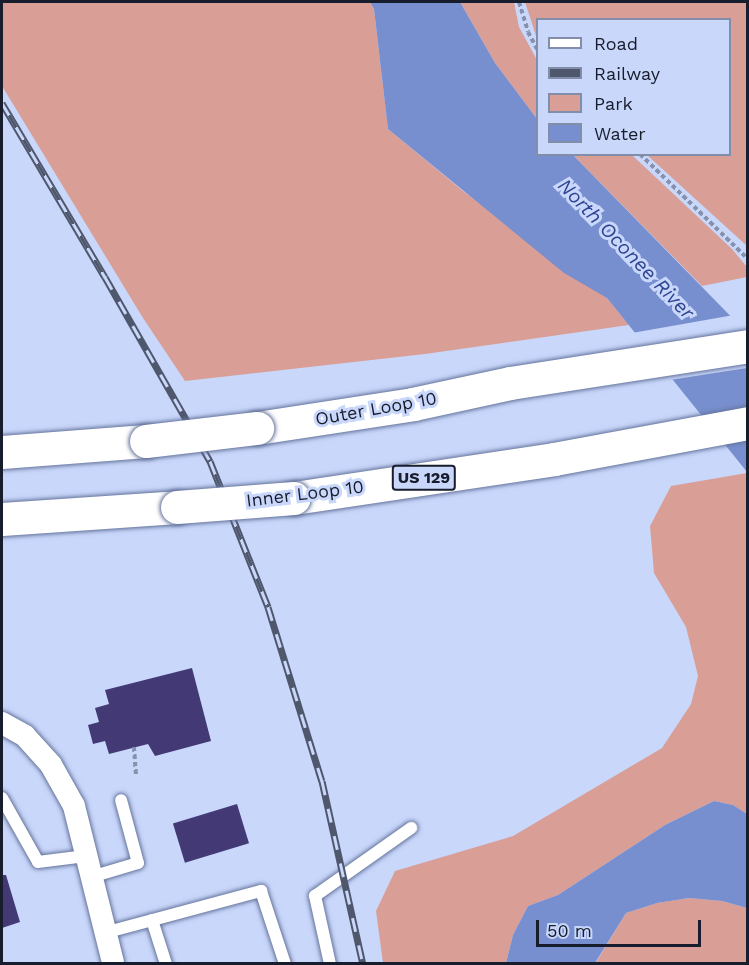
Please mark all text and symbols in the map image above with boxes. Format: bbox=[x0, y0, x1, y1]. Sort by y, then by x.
legend bbox=[536, 18, 731, 156]
text: Road bbox=[594, 33, 638, 54]
text: Railway bbox=[594, 63, 660, 84]
text: Park bbox=[594, 93, 633, 114]
text: Water bbox=[594, 123, 646, 144]
water label: North Oconee River bbox=[553, 174, 699, 324]
street label: Outer Loop 10 bbox=[313, 388, 439, 430]
road number: US 129 bbox=[391, 465, 457, 491]
street label: Inner Loop 10 bbox=[245, 476, 365, 512]
scale bar bbox=[539, 908, 704, 946]
text: 50 m bbox=[547, 920, 592, 941]

